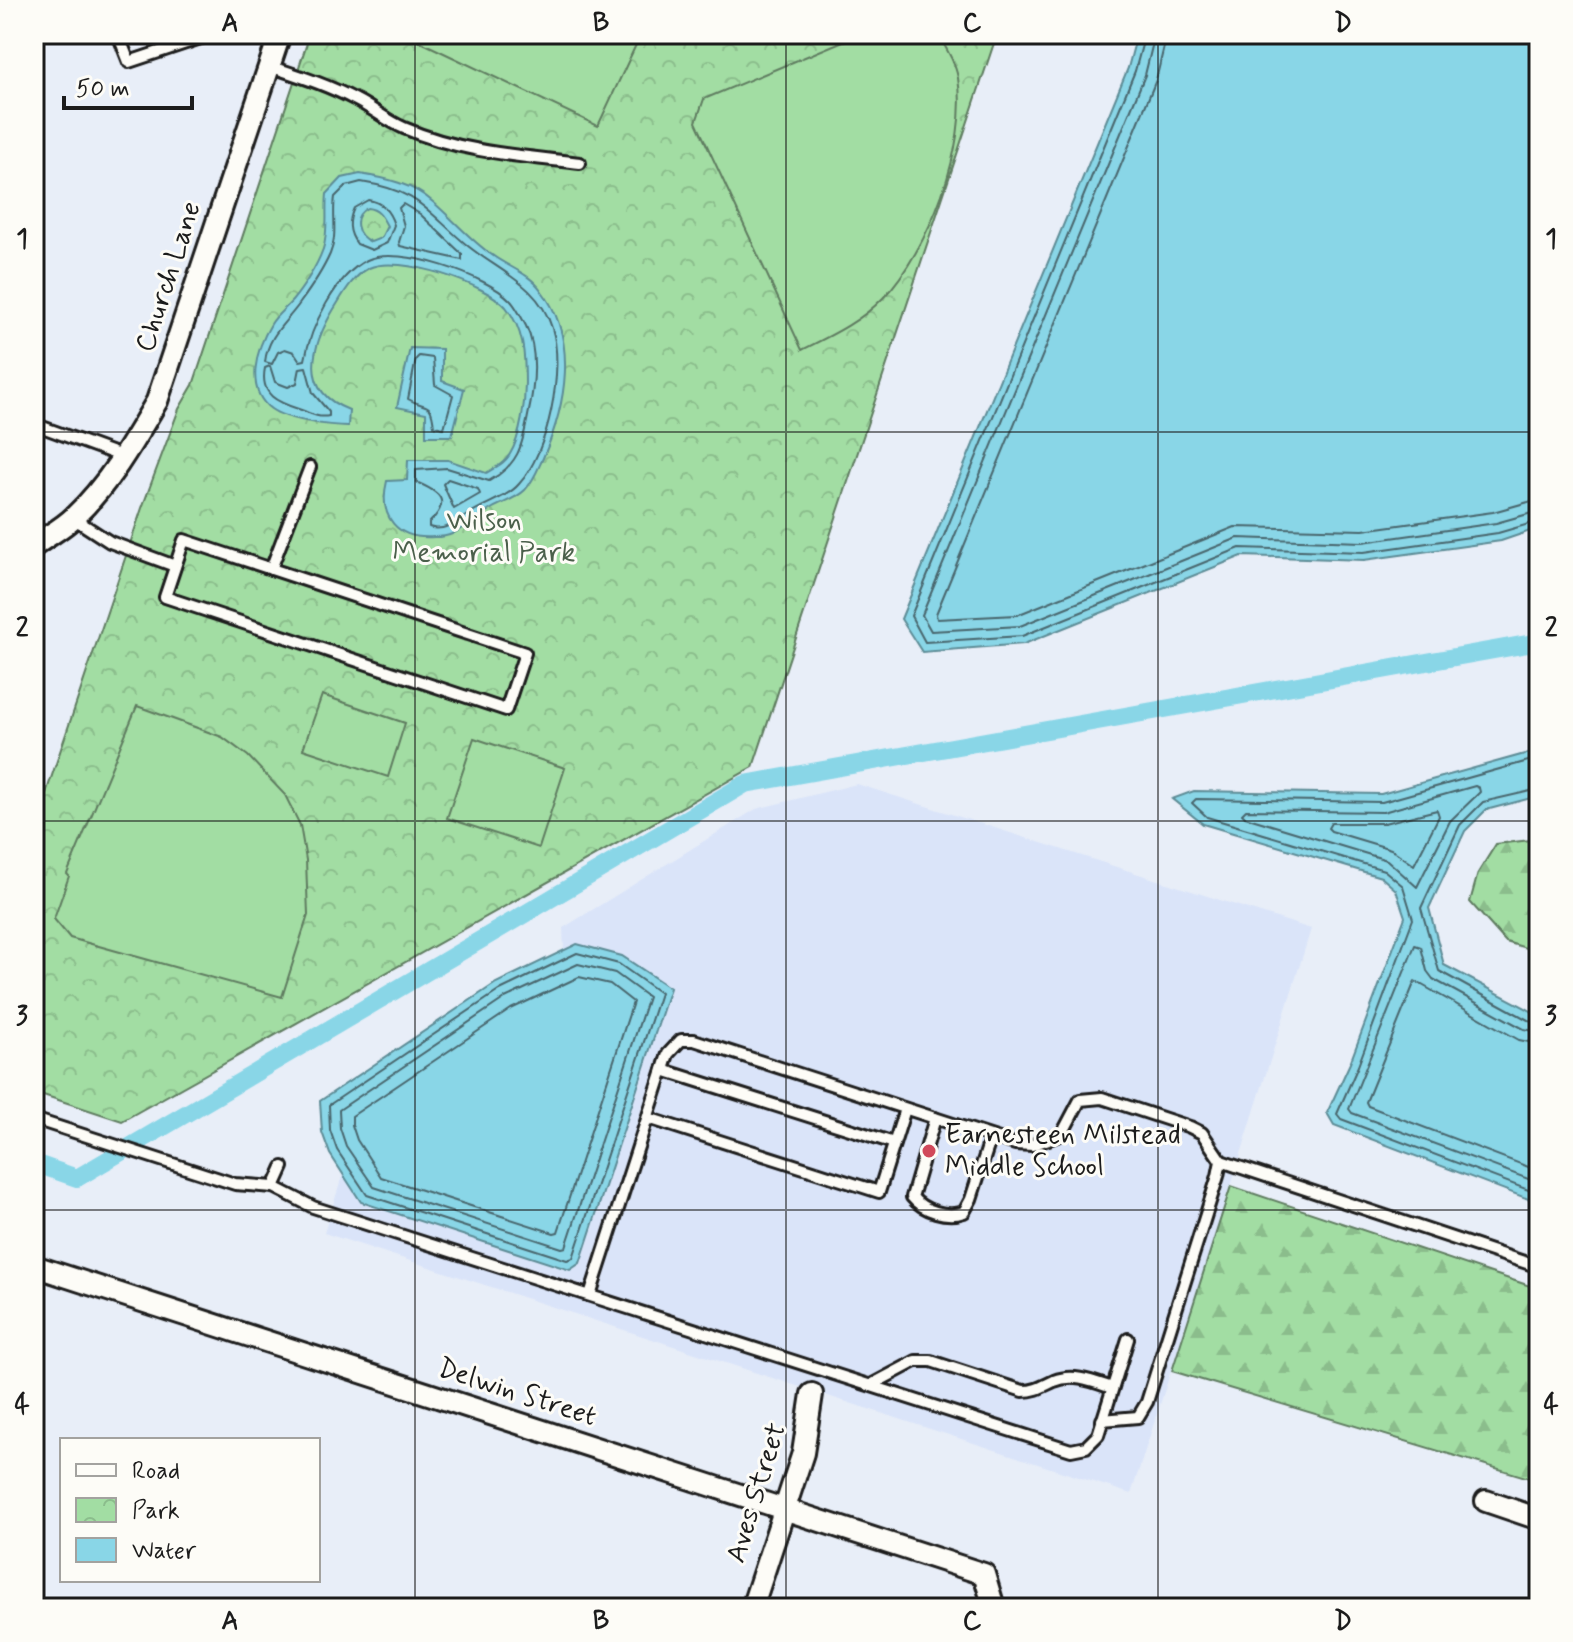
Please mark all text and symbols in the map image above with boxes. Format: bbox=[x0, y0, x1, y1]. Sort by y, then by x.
text: A bbox=[221, 7, 239, 41]
text: B bbox=[593, 7, 609, 41]
text: C bbox=[963, 7, 982, 41]
text: D bbox=[1334, 7, 1352, 41]
scale bar bbox=[64, 60, 192, 110]
text: 50 m bbox=[76, 74, 130, 105]
street label: Church Lane bbox=[127, 197, 211, 357]
text: 1 bbox=[16, 223, 28, 257]
text: 1 bbox=[1545, 223, 1557, 257]
park label: Wilson Memorial Park bbox=[393, 503, 575, 572]
text: 2 bbox=[16, 612, 29, 646]
text: 2 bbox=[1545, 612, 1558, 646]
text: 3 bbox=[16, 1000, 28, 1034]
text: 3 bbox=[1545, 1000, 1557, 1034]
place label: Earnesteen Milstead Middle School bbox=[945, 1117, 1181, 1186]
marker: Earnesteen Milstead Middle School bbox=[920, 1142, 938, 1160]
street label: Delwin Street bbox=[433, 1350, 601, 1436]
text: 4 bbox=[14, 1389, 30, 1423]
text: 4 bbox=[1543, 1389, 1559, 1423]
street label: Aves Street bbox=[718, 1419, 796, 1567]
legend bbox=[60, 1438, 320, 1582]
text: Road bbox=[132, 1456, 180, 1487]
text: Park bbox=[132, 1496, 180, 1527]
text: Water bbox=[132, 1536, 197, 1567]
text: A bbox=[221, 1605, 239, 1639]
text: B bbox=[593, 1605, 609, 1639]
text: C bbox=[963, 1605, 982, 1639]
text: D bbox=[1334, 1605, 1352, 1639]

